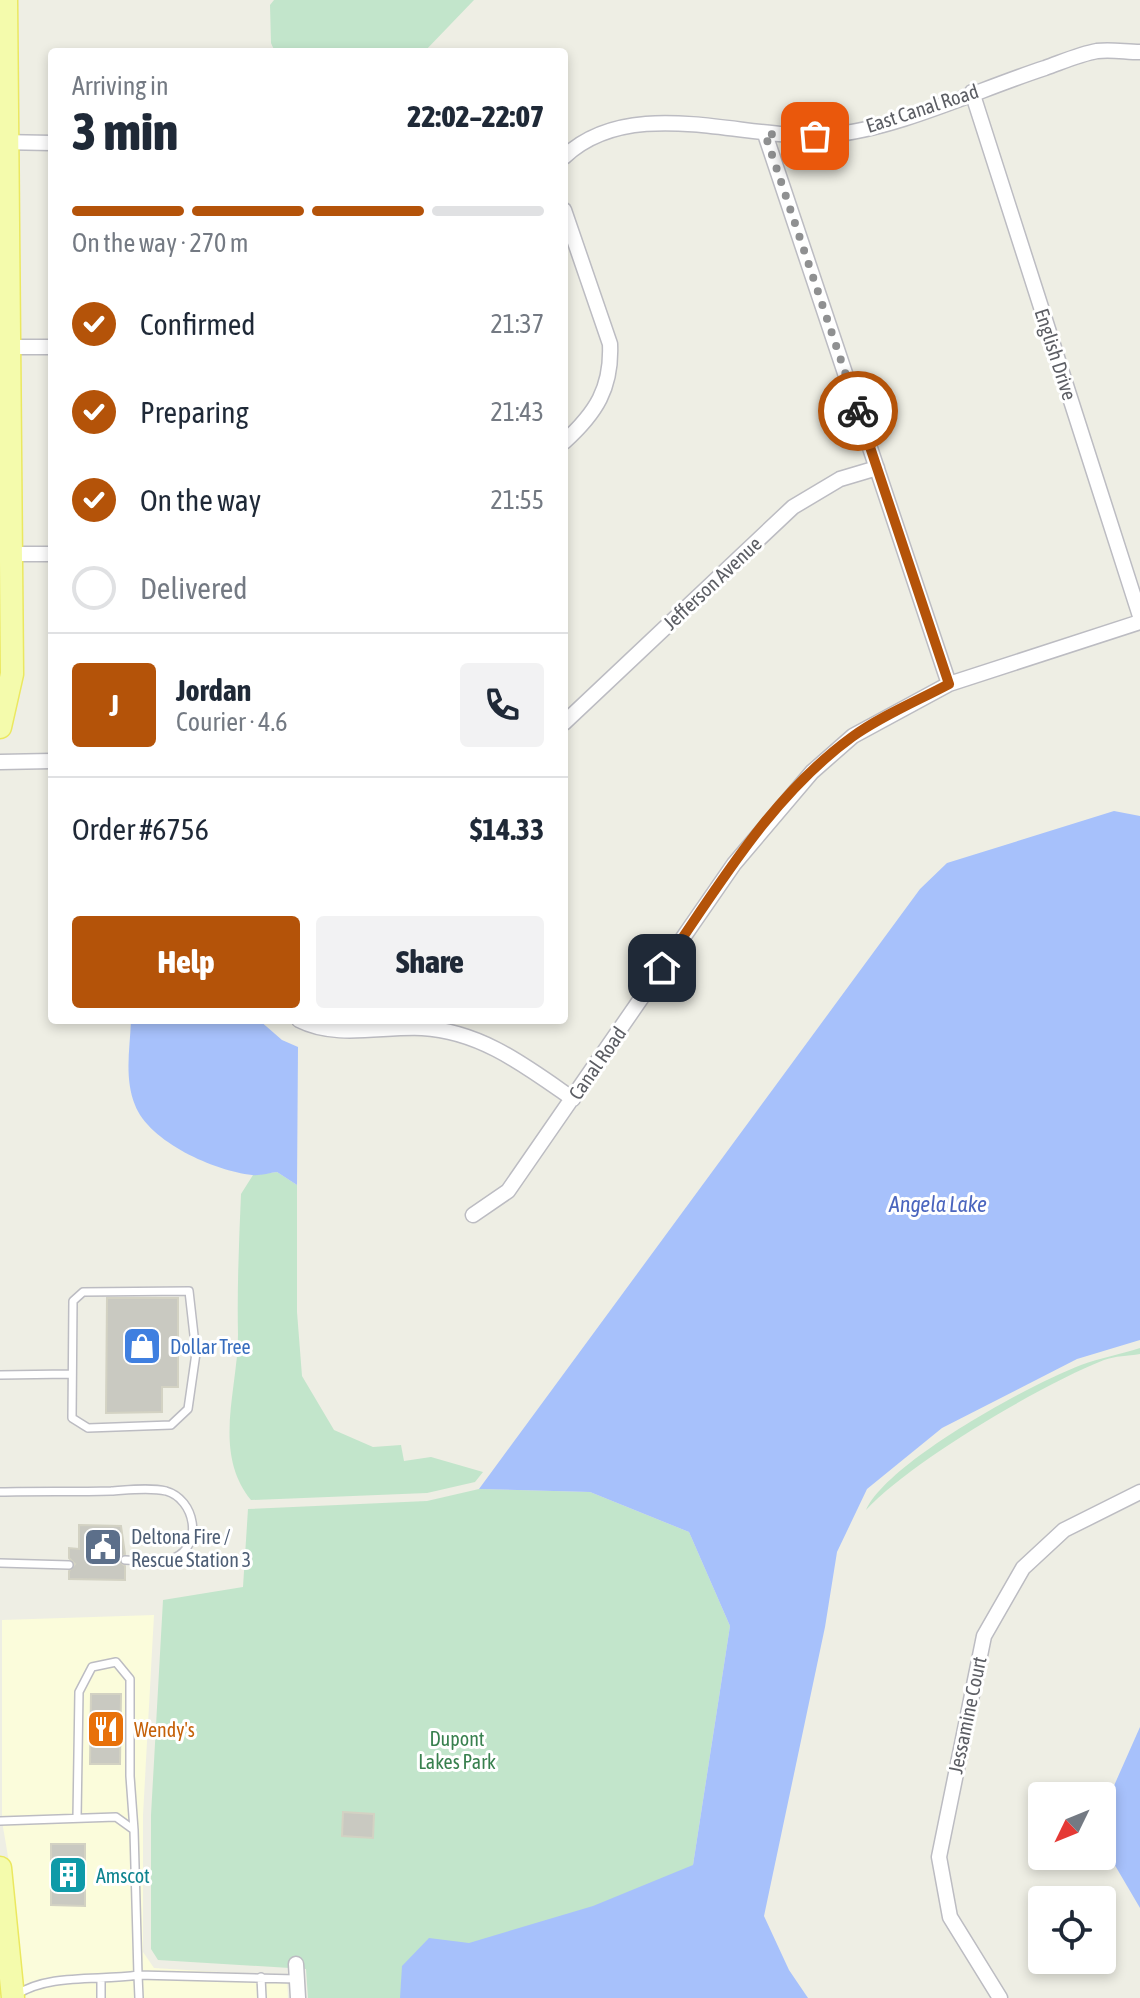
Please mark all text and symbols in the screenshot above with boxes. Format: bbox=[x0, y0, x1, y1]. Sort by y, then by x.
text: Arriving in bbox=[72, 71, 169, 101]
street label: East Canal Road bbox=[863, 79, 981, 137]
text: 22:02–22:07 bbox=[407, 99, 544, 133]
text: 3 min bbox=[72, 101, 178, 161]
pin bbox=[781, 102, 849, 170]
icon: bag bbox=[793, 114, 837, 158]
text: On the way · 270 m bbox=[72, 228, 249, 258]
icon: check bbox=[72, 302, 116, 346]
street label: English Drive bbox=[1030, 305, 1082, 403]
text: Confirmed bbox=[140, 307, 255, 341]
text: 21:37 bbox=[490, 309, 544, 339]
courier bbox=[818, 371, 898, 451]
icon: bike bbox=[836, 389, 880, 433]
icon: check bbox=[72, 390, 116, 434]
text: Preparing bbox=[140, 395, 249, 429]
text: 21:43 bbox=[490, 397, 544, 427]
icon: check bbox=[72, 478, 116, 522]
text: On the way bbox=[140, 483, 261, 517]
text: 21:55 bbox=[490, 485, 544, 515]
street label: Jefferson Avenue bbox=[658, 532, 766, 634]
text: Delivered bbox=[140, 571, 248, 605]
button: phone bbox=[460, 663, 544, 747]
text: Jordan bbox=[176, 673, 251, 707]
text: J bbox=[109, 688, 119, 722]
text: Courier · 4.6 bbox=[176, 707, 287, 737]
text: Order #6756 bbox=[72, 812, 209, 846]
text: $14.33 bbox=[470, 812, 544, 846]
button: Help bbox=[72, 916, 300, 1008]
button: Share bbox=[316, 916, 544, 1008]
pin bbox=[628, 934, 696, 1002]
icon: home bbox=[640, 946, 684, 990]
street label: Canal Road bbox=[564, 1022, 630, 1104]
water label: Angela Lake bbox=[888, 1191, 987, 1217]
shop icon: Dollar Tree bbox=[121, 1325, 163, 1367]
place label: Dollar Tree bbox=[170, 1335, 251, 1358]
place label: Deltona Fire / Rescue Station 3 bbox=[131, 1525, 251, 1571]
public building icon: Deltona Fire / Rescue Station 3 bbox=[82, 1526, 124, 1568]
street label: Jessamine Court bbox=[943, 1654, 991, 1776]
restaurant icon: Wendy's bbox=[85, 1708, 127, 1750]
place label: Wendy's bbox=[134, 1718, 195, 1741]
park label: Dupont Lakes Park bbox=[418, 1727, 496, 1773]
north arrow bbox=[1028, 1782, 1116, 1870]
map controls bbox=[1028, 1782, 1116, 1974]
building icon: Amscot bbox=[47, 1854, 89, 1896]
place label: Amscot bbox=[96, 1864, 150, 1887]
button: locate bbox=[1028, 1886, 1116, 1974]

